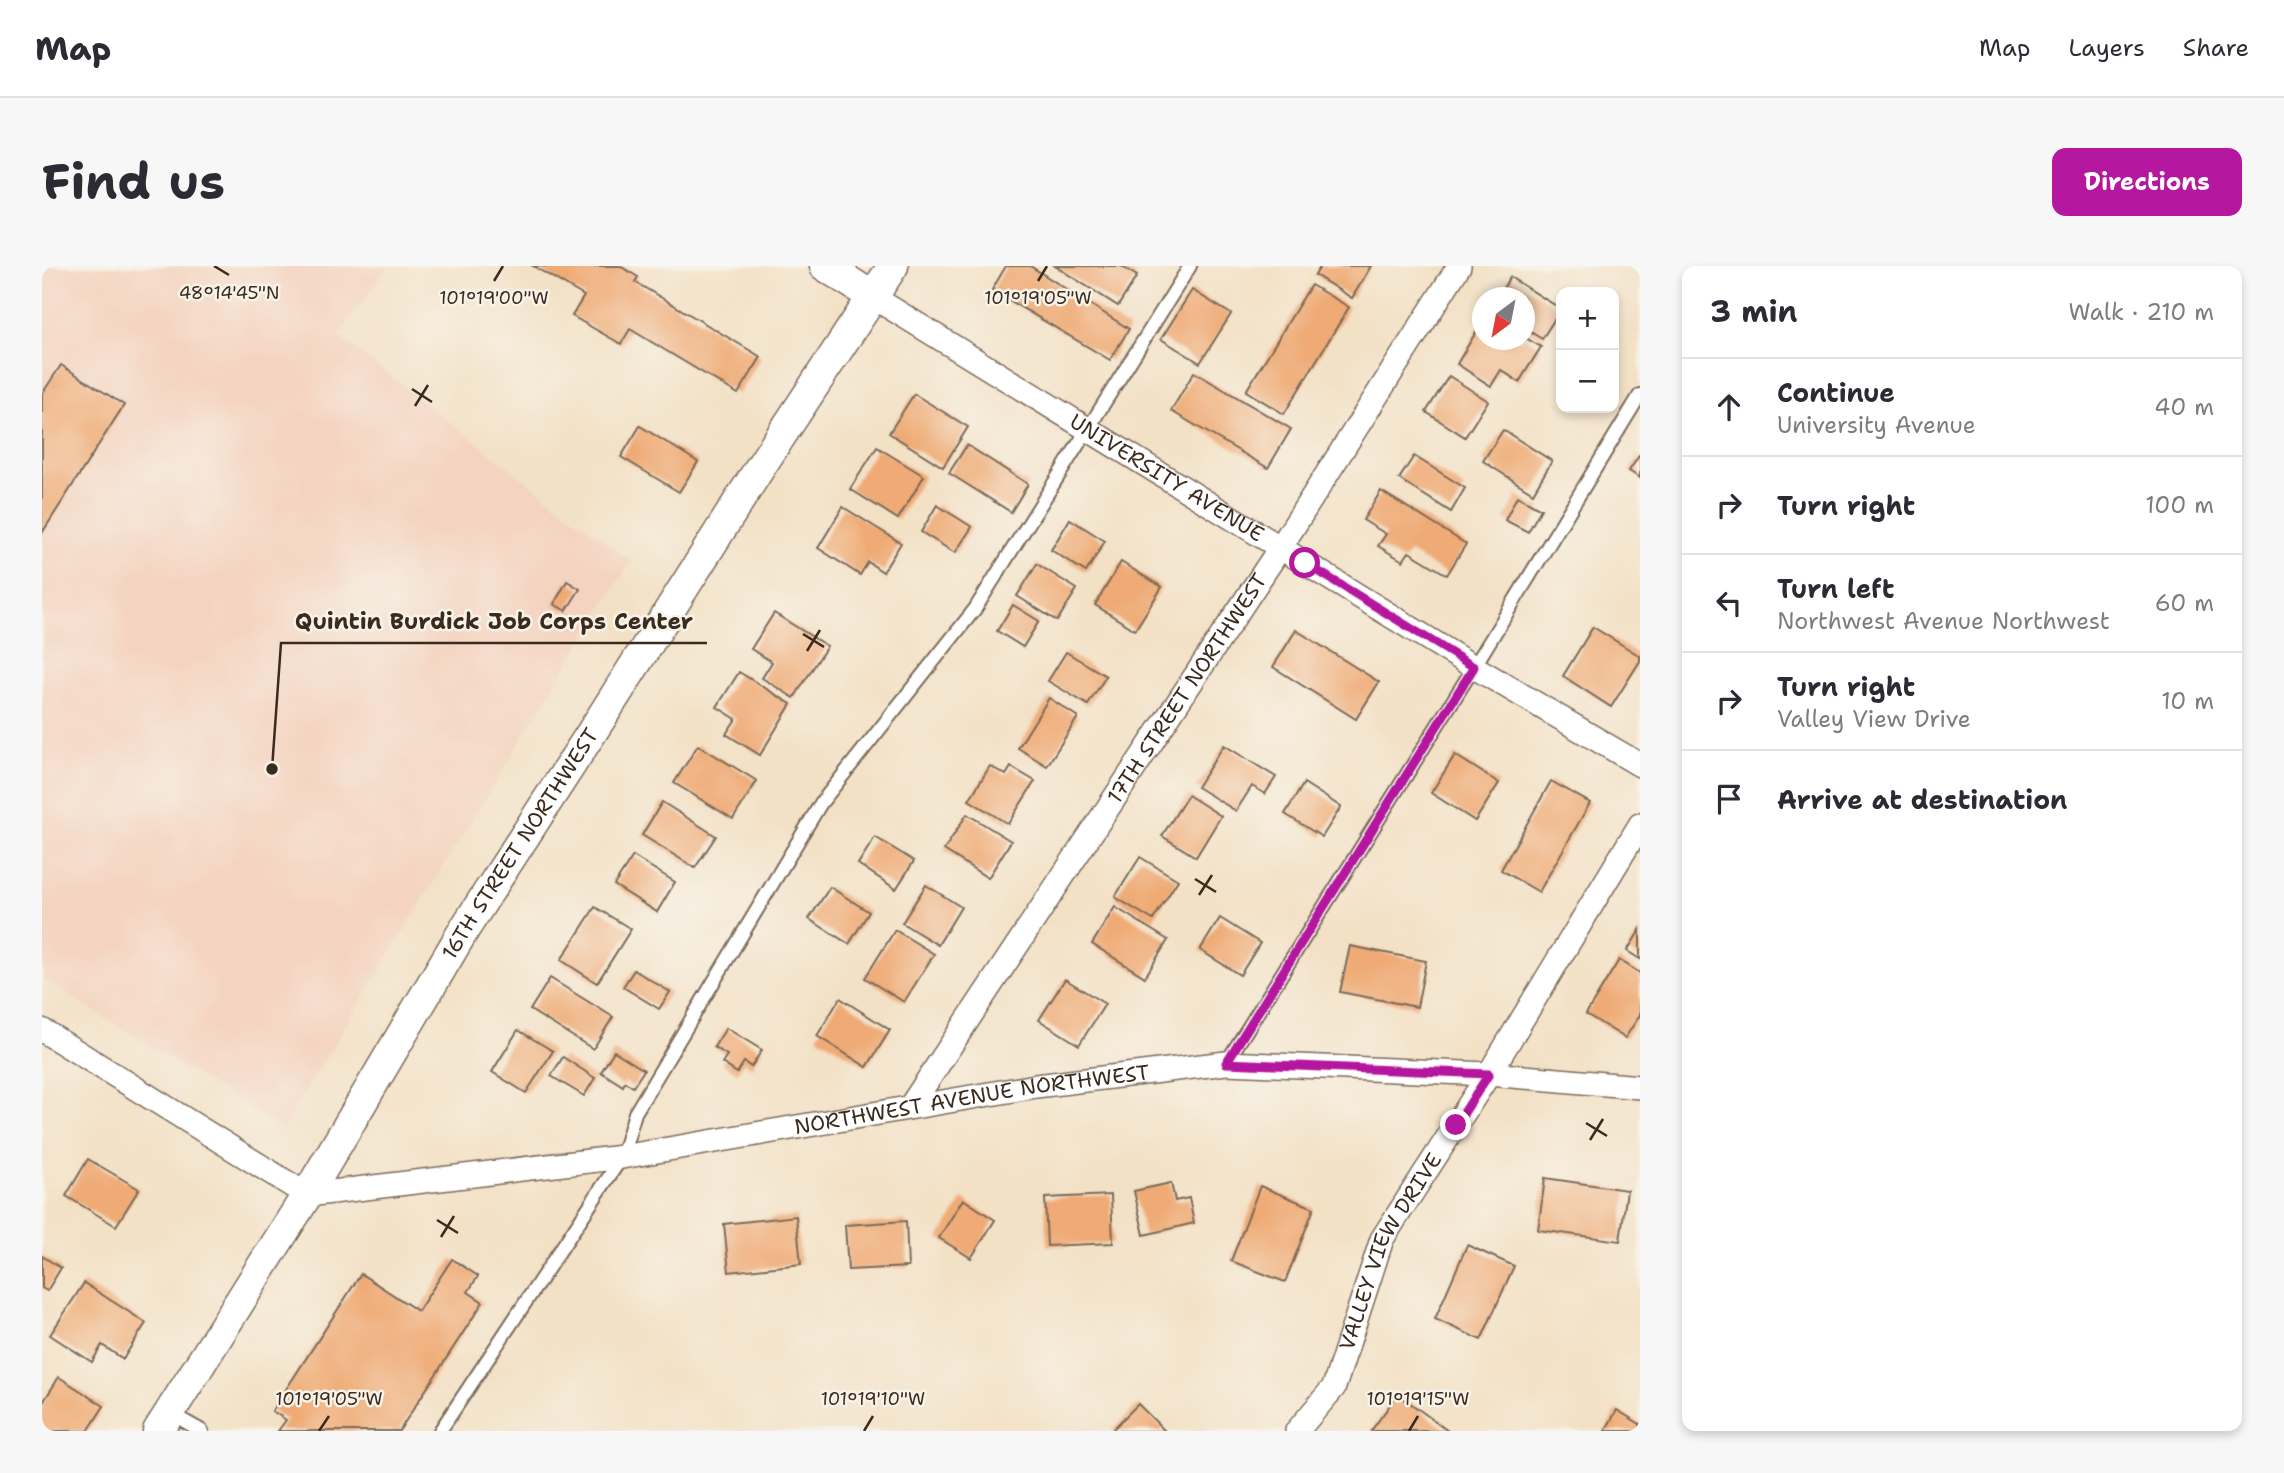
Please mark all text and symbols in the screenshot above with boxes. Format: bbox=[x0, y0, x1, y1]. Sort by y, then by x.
text: Map bbox=[35, 26, 111, 71]
text: Map bbox=[1979, 32, 2030, 64]
text: Layers bbox=[2068, 32, 2145, 64]
text: Share bbox=[2183, 32, 2249, 64]
button: Directions bbox=[2052, 148, 2242, 216]
text: Find us bbox=[42, 149, 225, 215]
text: 48°14'45"N bbox=[179, 281, 279, 305]
text: 101°19'00"W bbox=[439, 286, 549, 310]
text: 101°19'05"W bbox=[984, 286, 1092, 310]
north arrow bbox=[1472, 287, 1535, 350]
map controls bbox=[1556, 287, 1619, 413]
button: + bbox=[1556, 287, 1619, 350]
text: 3 min bbox=[1710, 291, 1797, 332]
text: Walk · 210 m bbox=[2069, 297, 2214, 327]
button: − bbox=[1556, 350, 1619, 413]
text: Continue bbox=[1777, 375, 1895, 410]
icon: ahead bbox=[1710, 388, 1748, 426]
text: 40 m bbox=[2154, 392, 2214, 422]
street label: UNIVERSITY AVENUE bbox=[1064, 407, 1269, 548]
text: University Avenue bbox=[1777, 410, 1976, 440]
icon: right bbox=[1710, 486, 1748, 524]
text: Turn right bbox=[1777, 488, 1915, 523]
text: 100 m bbox=[2145, 490, 2214, 520]
route start bbox=[1289, 547, 1320, 578]
street label: 17TH STREET NORTHWEST bbox=[1101, 568, 1273, 809]
text: Turn left bbox=[1777, 571, 1894, 606]
icon: left bbox=[1710, 584, 1748, 622]
text: 60 m bbox=[2155, 588, 2214, 618]
callout: Quintin Burdick Job Corps Center bbox=[281, 599, 707, 643]
text: Quintin Burdick Job Corps Center bbox=[295, 606, 693, 636]
text: Northwest Avenue Northwest bbox=[1777, 606, 2110, 636]
text: Turn right bbox=[1777, 669, 1915, 704]
icon: right bbox=[1710, 682, 1748, 720]
text: 10 m bbox=[2161, 686, 2214, 716]
text: Valley View Drive bbox=[1777, 704, 1971, 734]
street label: 16TH STREET NORTHWEST bbox=[435, 723, 605, 965]
icon: arrive bbox=[1710, 780, 1748, 818]
text: Arrive at destination bbox=[1777, 782, 2067, 817]
street label: NORTHWEST AVENUE NORTHWEST bbox=[792, 1058, 1151, 1141]
route end bbox=[1440, 1109, 1471, 1140]
street label: VALLEY VIEW DRIVE bbox=[1333, 1147, 1448, 1354]
text: 101°19'05"W bbox=[275, 1387, 383, 1411]
text: 101°19'10"W bbox=[821, 1387, 925, 1411]
text: 101°19'15"W bbox=[1367, 1387, 1469, 1411]

